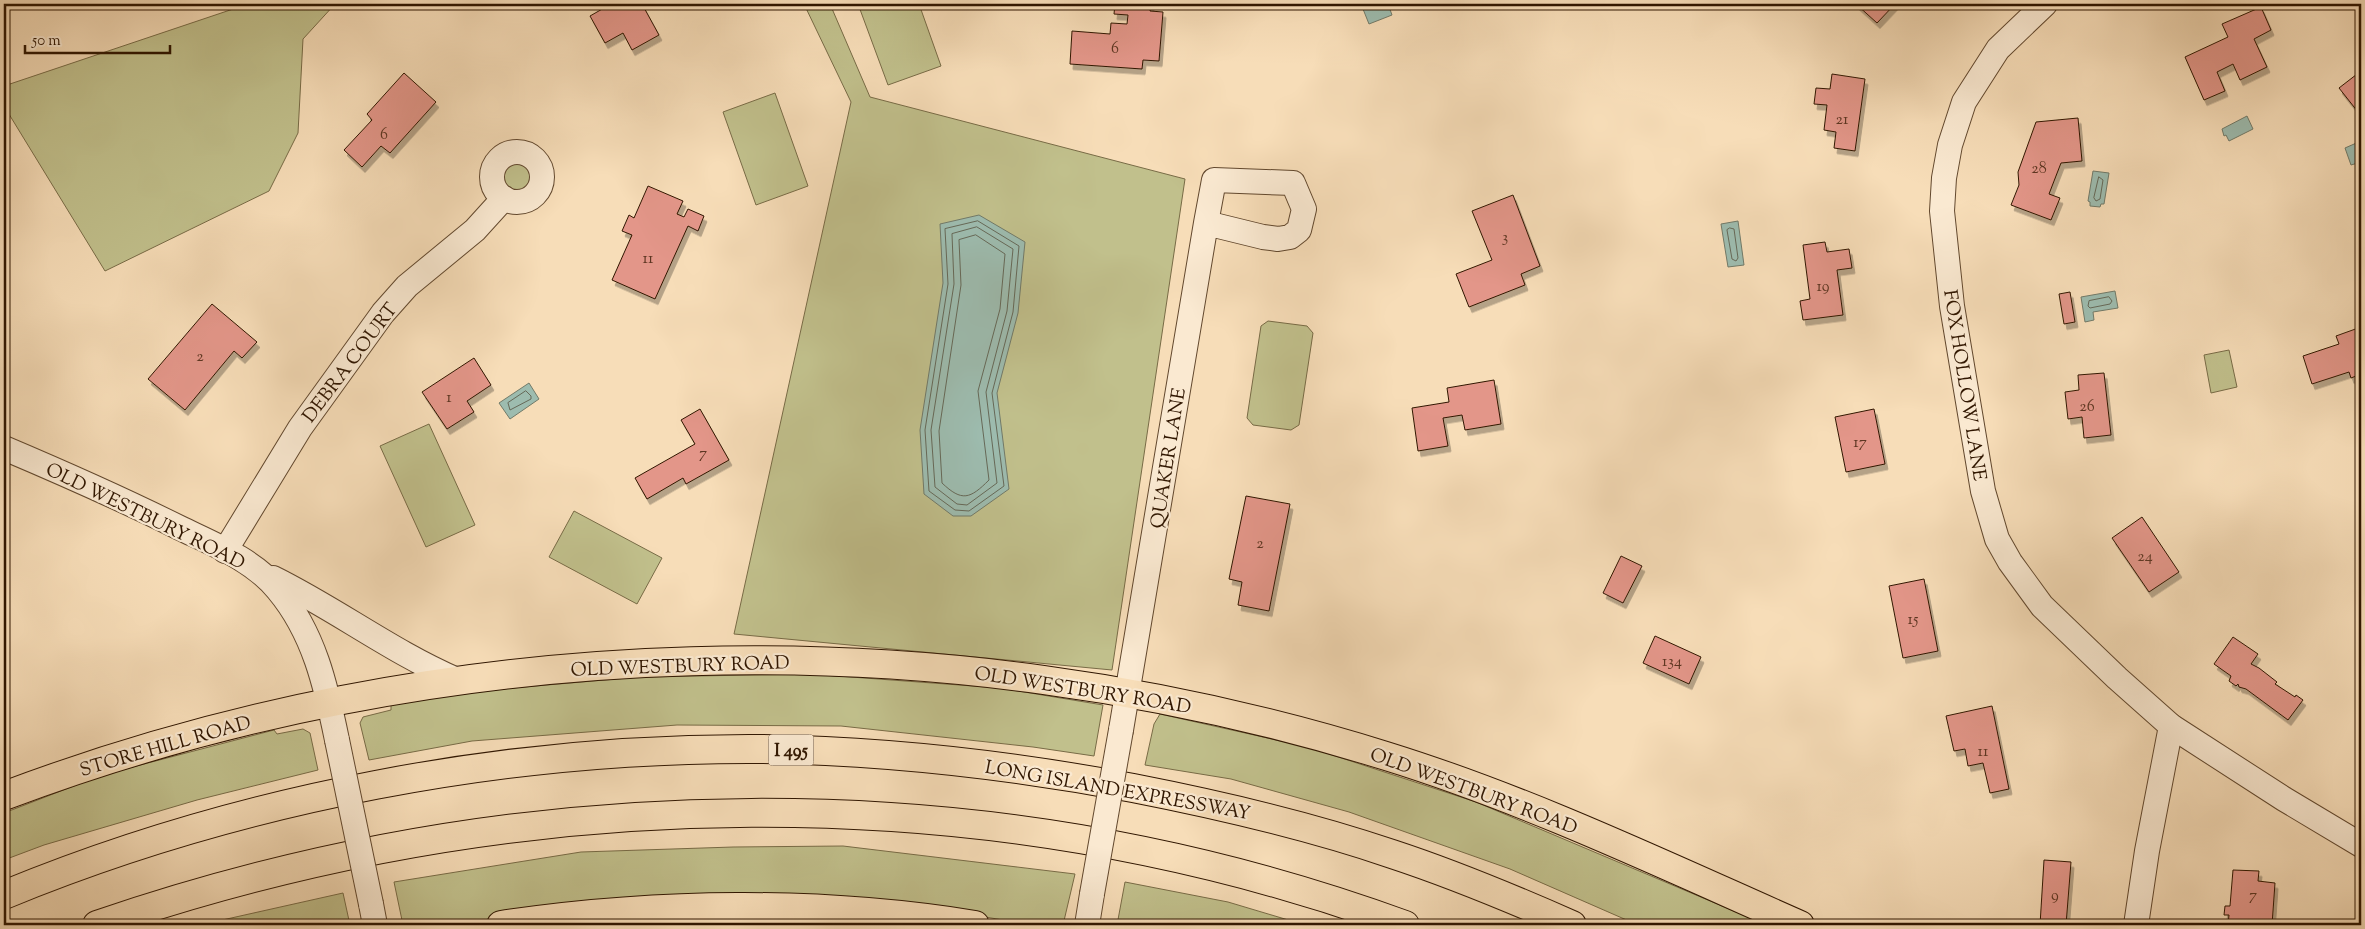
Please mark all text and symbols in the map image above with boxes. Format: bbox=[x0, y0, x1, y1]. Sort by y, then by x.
scale bar bbox=[25, 22, 170, 54]
text: 50 m bbox=[31, 31, 61, 52]
house number: 6 bbox=[1111, 38, 1119, 61]
house number: 21 bbox=[1836, 109, 1849, 132]
house number: 6 bbox=[380, 124, 388, 147]
house number: 28 bbox=[2031, 158, 2047, 181]
house number: 3 bbox=[1502, 227, 1508, 250]
house number: 11 bbox=[643, 248, 654, 271]
house number: 19 bbox=[1816, 276, 1830, 299]
street label: FOX HOLLOW LANE bbox=[1935, 288, 1992, 483]
street label: DEBRA COURT bbox=[297, 298, 405, 429]
house number: 2 bbox=[196, 346, 204, 369]
street label: QUAKER LANE bbox=[1145, 386, 1194, 531]
house number: 1 bbox=[446, 387, 452, 410]
house number: 26 bbox=[2079, 396, 2095, 419]
house number: 17 bbox=[1853, 432, 1867, 455]
house number: 7 bbox=[699, 443, 707, 466]
street label: OLD WESTBURY ROAD bbox=[41, 457, 249, 577]
house number: 2 bbox=[1256, 533, 1264, 556]
house number: 24 bbox=[2137, 546, 2153, 569]
house number: 15 bbox=[1908, 609, 1919, 632]
street label: OLD WESTBURY ROAD bbox=[570, 650, 790, 685]
house number: 134 bbox=[1662, 651, 1682, 674]
street label: OLD WESTBURY ROAD bbox=[972, 661, 1193, 722]
street label: STORE HILL ROAD bbox=[77, 710, 255, 785]
road number: I 495 bbox=[768, 734, 814, 766]
house number: 11 bbox=[1978, 741, 1989, 764]
street label: OLD WESTBURY ROAD bbox=[1366, 742, 1581, 842]
street label: LONG ISLAND EXPRESSWAY bbox=[983, 755, 1253, 828]
house number: 9 bbox=[2051, 885, 2059, 908]
house number: 7 bbox=[2249, 885, 2257, 908]

